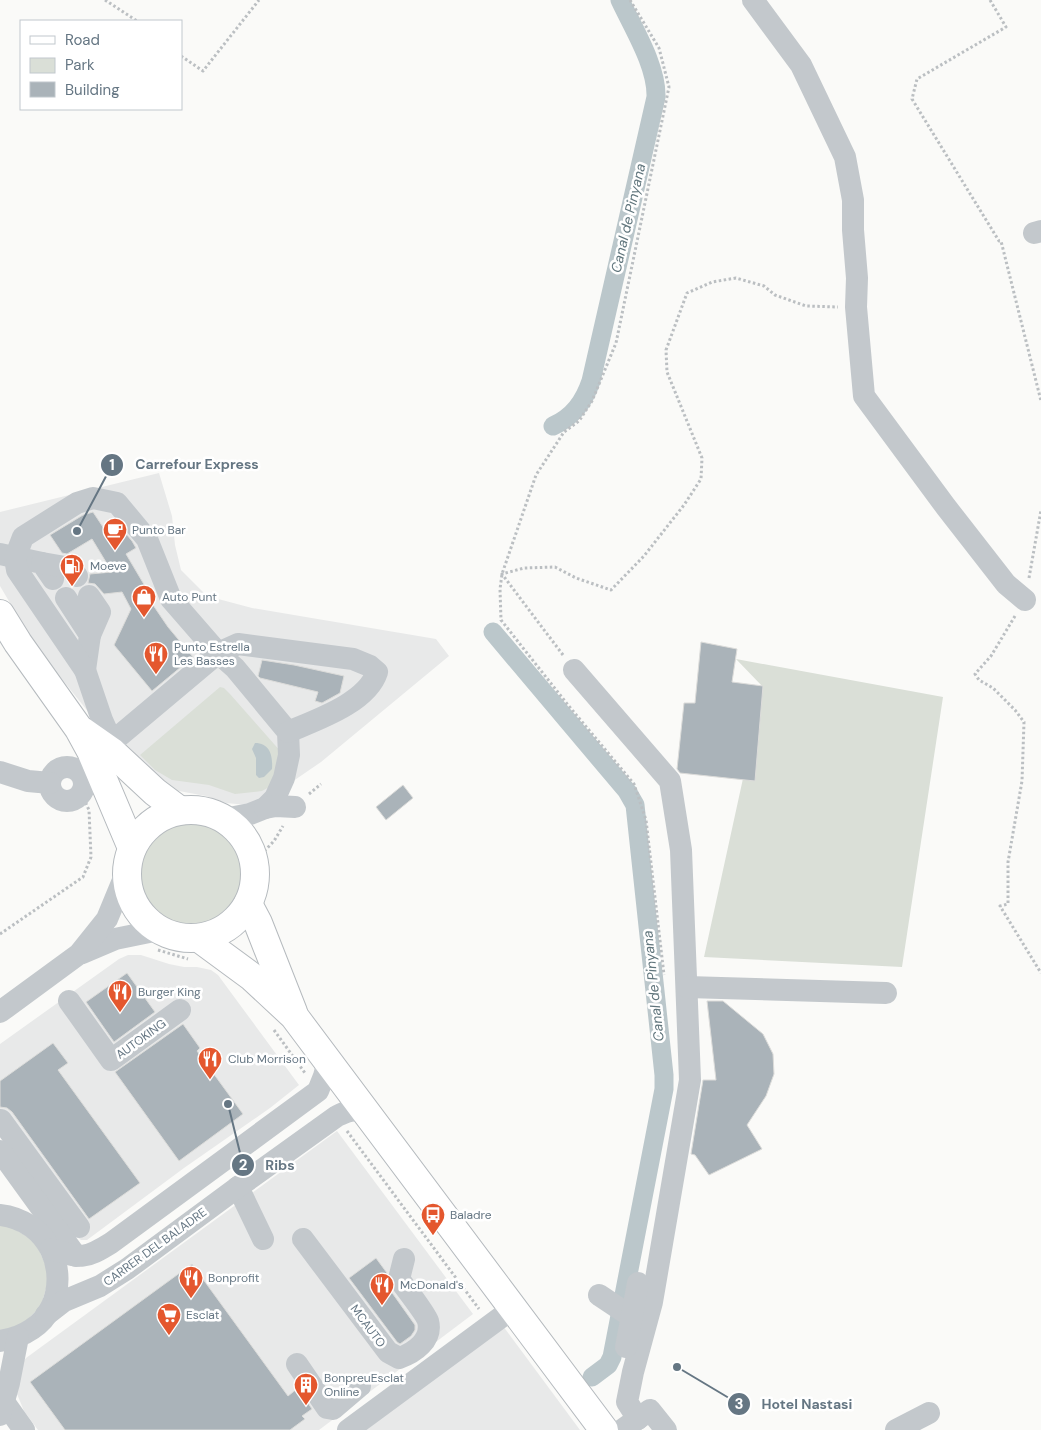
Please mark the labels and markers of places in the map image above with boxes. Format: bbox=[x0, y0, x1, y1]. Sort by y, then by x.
callout: Carrefour Express bbox=[100, 450, 269, 479]
cafe icon: Punto Bar bbox=[102, 517, 128, 551]
place label: Punto Bar bbox=[132, 522, 186, 538]
fuel station icon: Moeve bbox=[59, 553, 85, 587]
place label: Moeve bbox=[90, 558, 127, 574]
shop icon: Auto Punt bbox=[131, 584, 157, 618]
place label: Auto Punt bbox=[162, 589, 217, 605]
place label: Punto Estrella Les Basses bbox=[174, 639, 250, 669]
restaurant icon: Punto Estrella Les Basses bbox=[143, 641, 169, 675]
restaurant icon: Burger King bbox=[107, 979, 133, 1013]
place label: Burger King bbox=[138, 984, 201, 1000]
restaurant icon: Club Morrison bbox=[197, 1046, 223, 1080]
place label: Club Morrison bbox=[228, 1051, 306, 1067]
callout: Ribs bbox=[231, 1151, 305, 1180]
bus stop icon: Baladre bbox=[420, 1202, 446, 1236]
place label: Baladre bbox=[450, 1207, 492, 1223]
restaurant icon: Bonprofit bbox=[178, 1265, 204, 1299]
place label: Bonprofit bbox=[208, 1270, 260, 1286]
restaurant icon: McDonald's bbox=[369, 1272, 395, 1306]
place label: McDonald's bbox=[400, 1277, 464, 1293]
supermarket icon: Esclat bbox=[156, 1302, 182, 1336]
place label: Esclat bbox=[186, 1307, 220, 1323]
place label: BonpreuEsclat Online bbox=[324, 1370, 404, 1400]
building icon: BonpreuEsclat Online bbox=[293, 1372, 319, 1406]
callout: Hotel Nastasi bbox=[727, 1389, 862, 1418]

